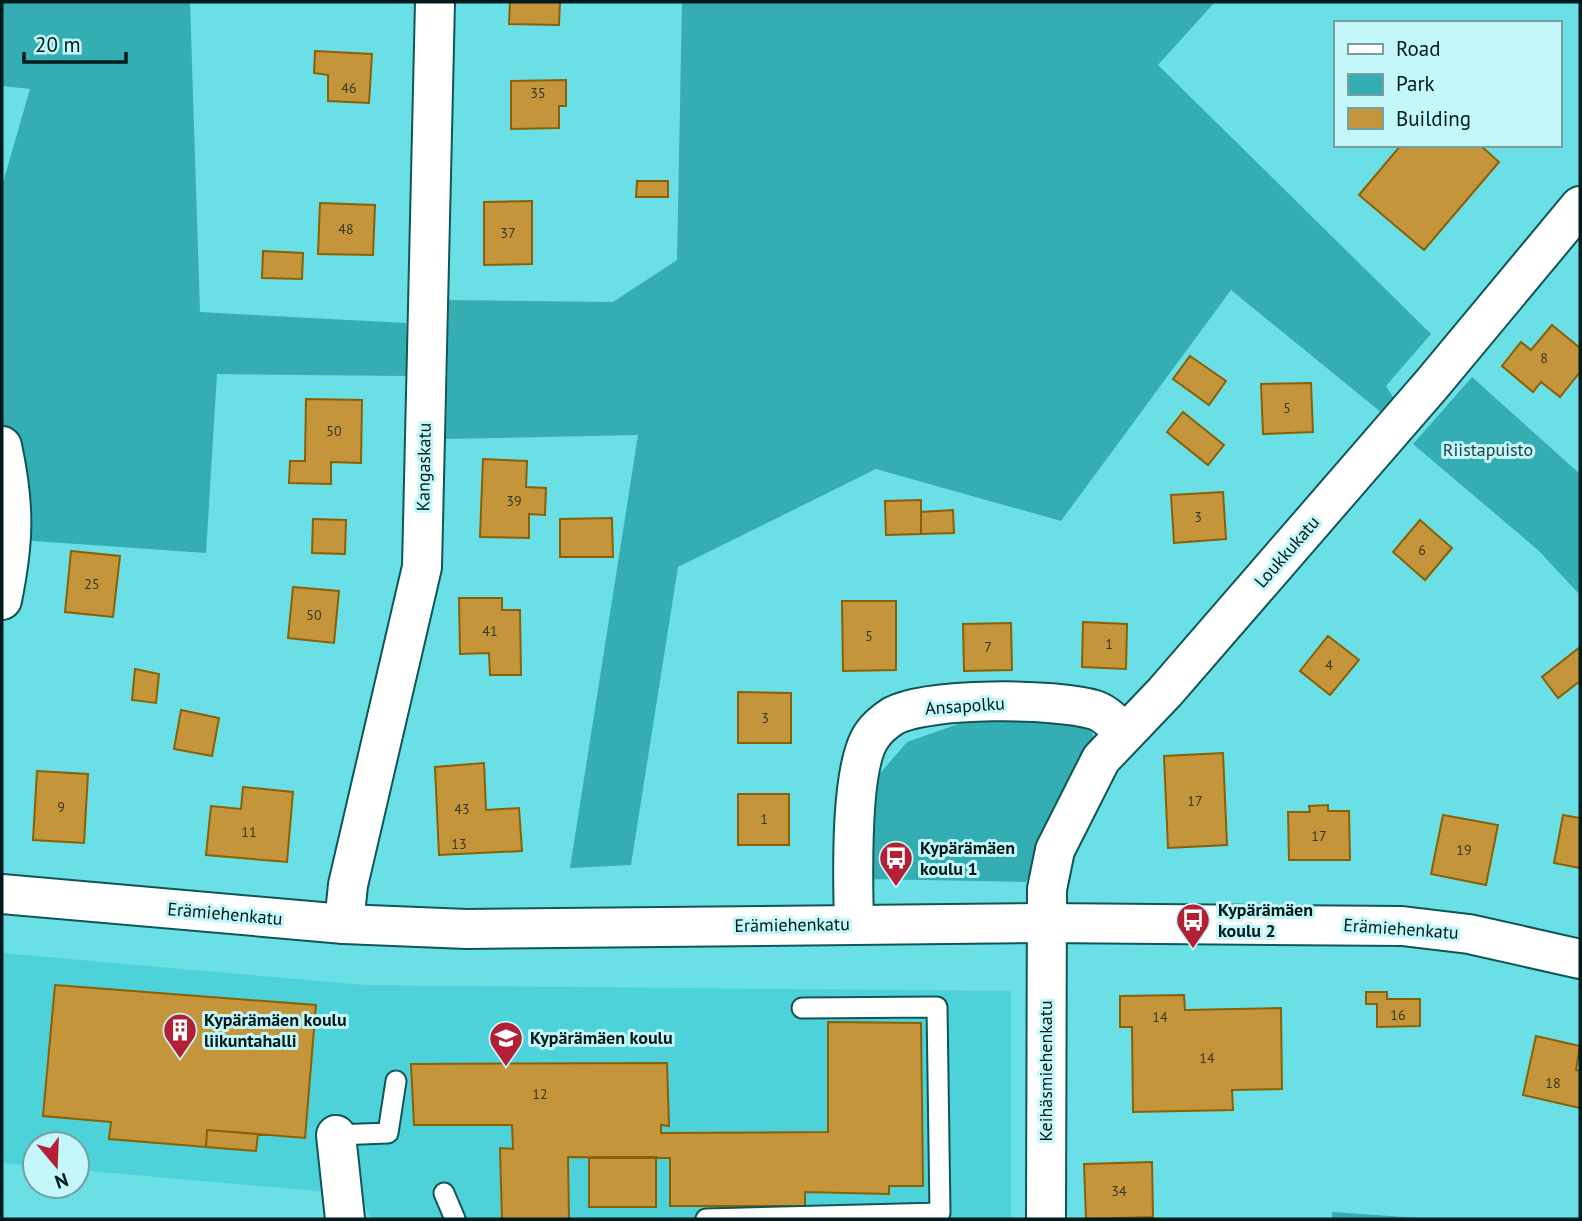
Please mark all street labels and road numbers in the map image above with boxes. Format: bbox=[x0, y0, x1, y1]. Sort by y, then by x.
street label: Kangaskatu bbox=[411, 422, 436, 512]
street label: Loukkukatu bbox=[1249, 511, 1324, 592]
street label: Ansapolku bbox=[924, 691, 1006, 720]
street label: Erämiehenkatu bbox=[167, 897, 284, 930]
street label: Erämiehenkatu bbox=[734, 912, 850, 937]
street label: Erämiehenkatu bbox=[1343, 913, 1459, 944]
street label: Keihäsmiehenkatu bbox=[1034, 1000, 1057, 1142]

